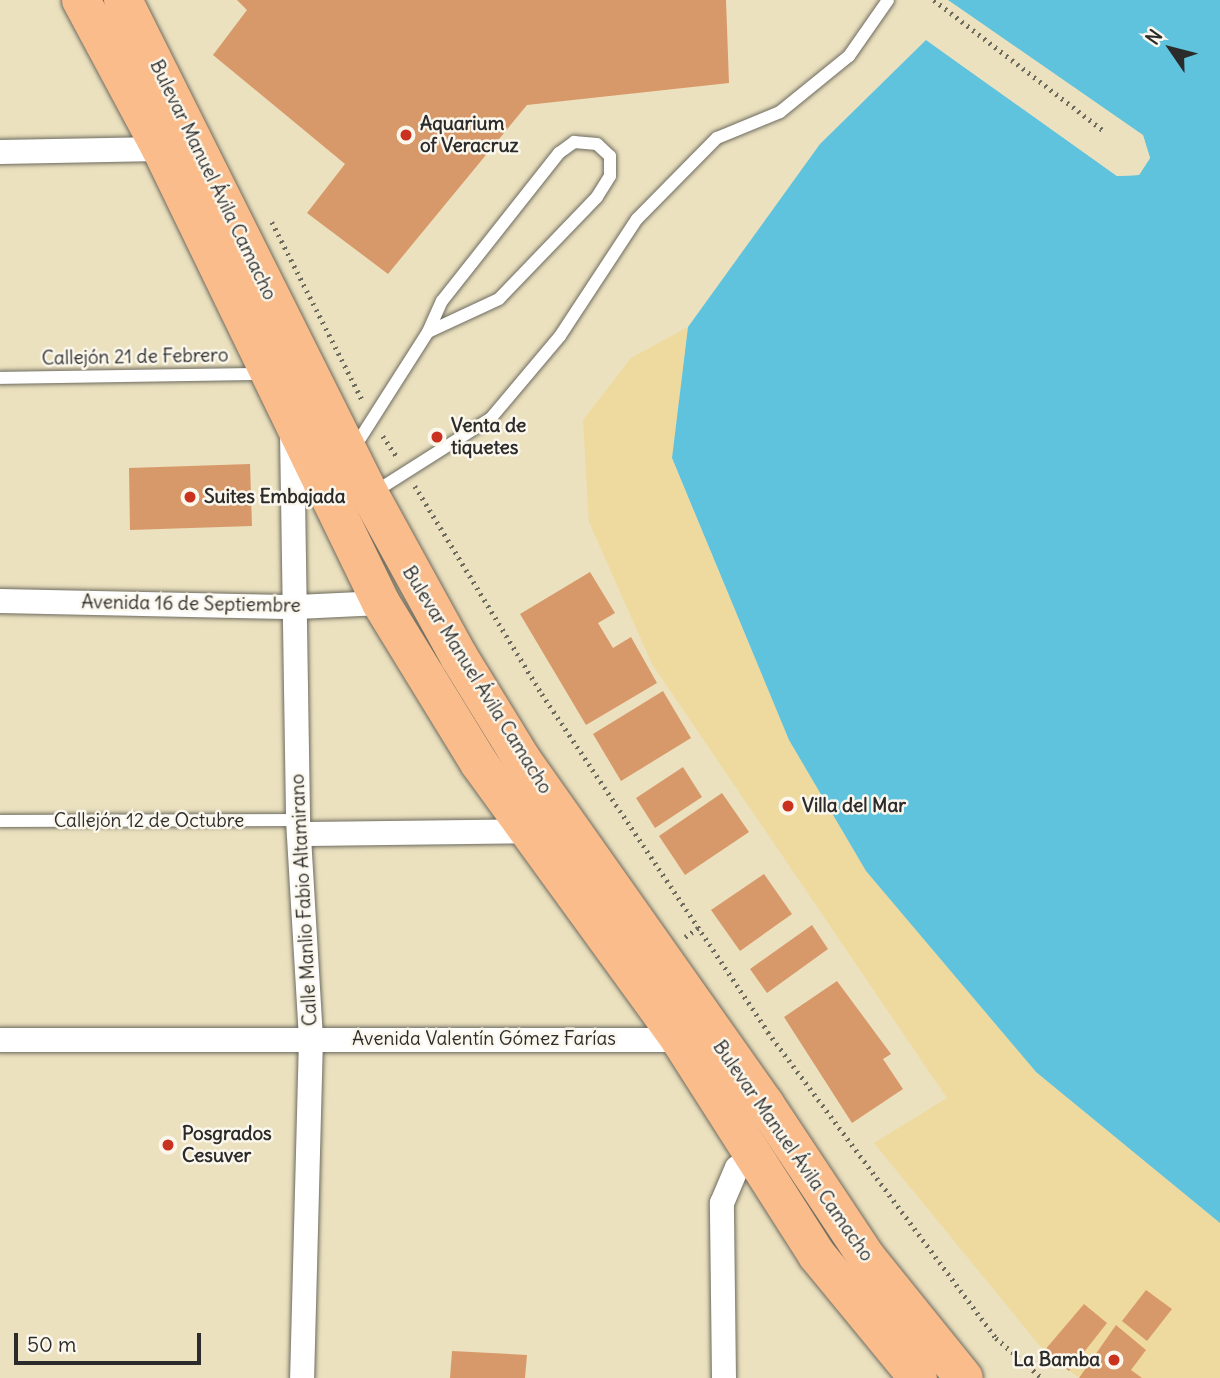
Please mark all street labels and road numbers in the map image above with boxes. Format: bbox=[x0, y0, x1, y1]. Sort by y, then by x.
street label: Bulevar Manuel Ávila Camacho bbox=[145, 56, 281, 304]
street label: Callejón 21 de Febrero bbox=[41, 344, 229, 370]
street label: Bulevar Manuel Ávila Camacho bbox=[397, 562, 557, 798]
street label: Avenida 16 de Septiembre bbox=[81, 591, 301, 617]
street label: Calle Manlio Fabio Altamirano bbox=[286, 773, 322, 1027]
street label: Callejón 12 de Octubre bbox=[54, 810, 244, 832]
street label: Avenida Valentín Gómez Farías bbox=[352, 1028, 616, 1050]
street label: Bulevar Manuel Ávila Camacho bbox=[708, 1036, 878, 1266]

